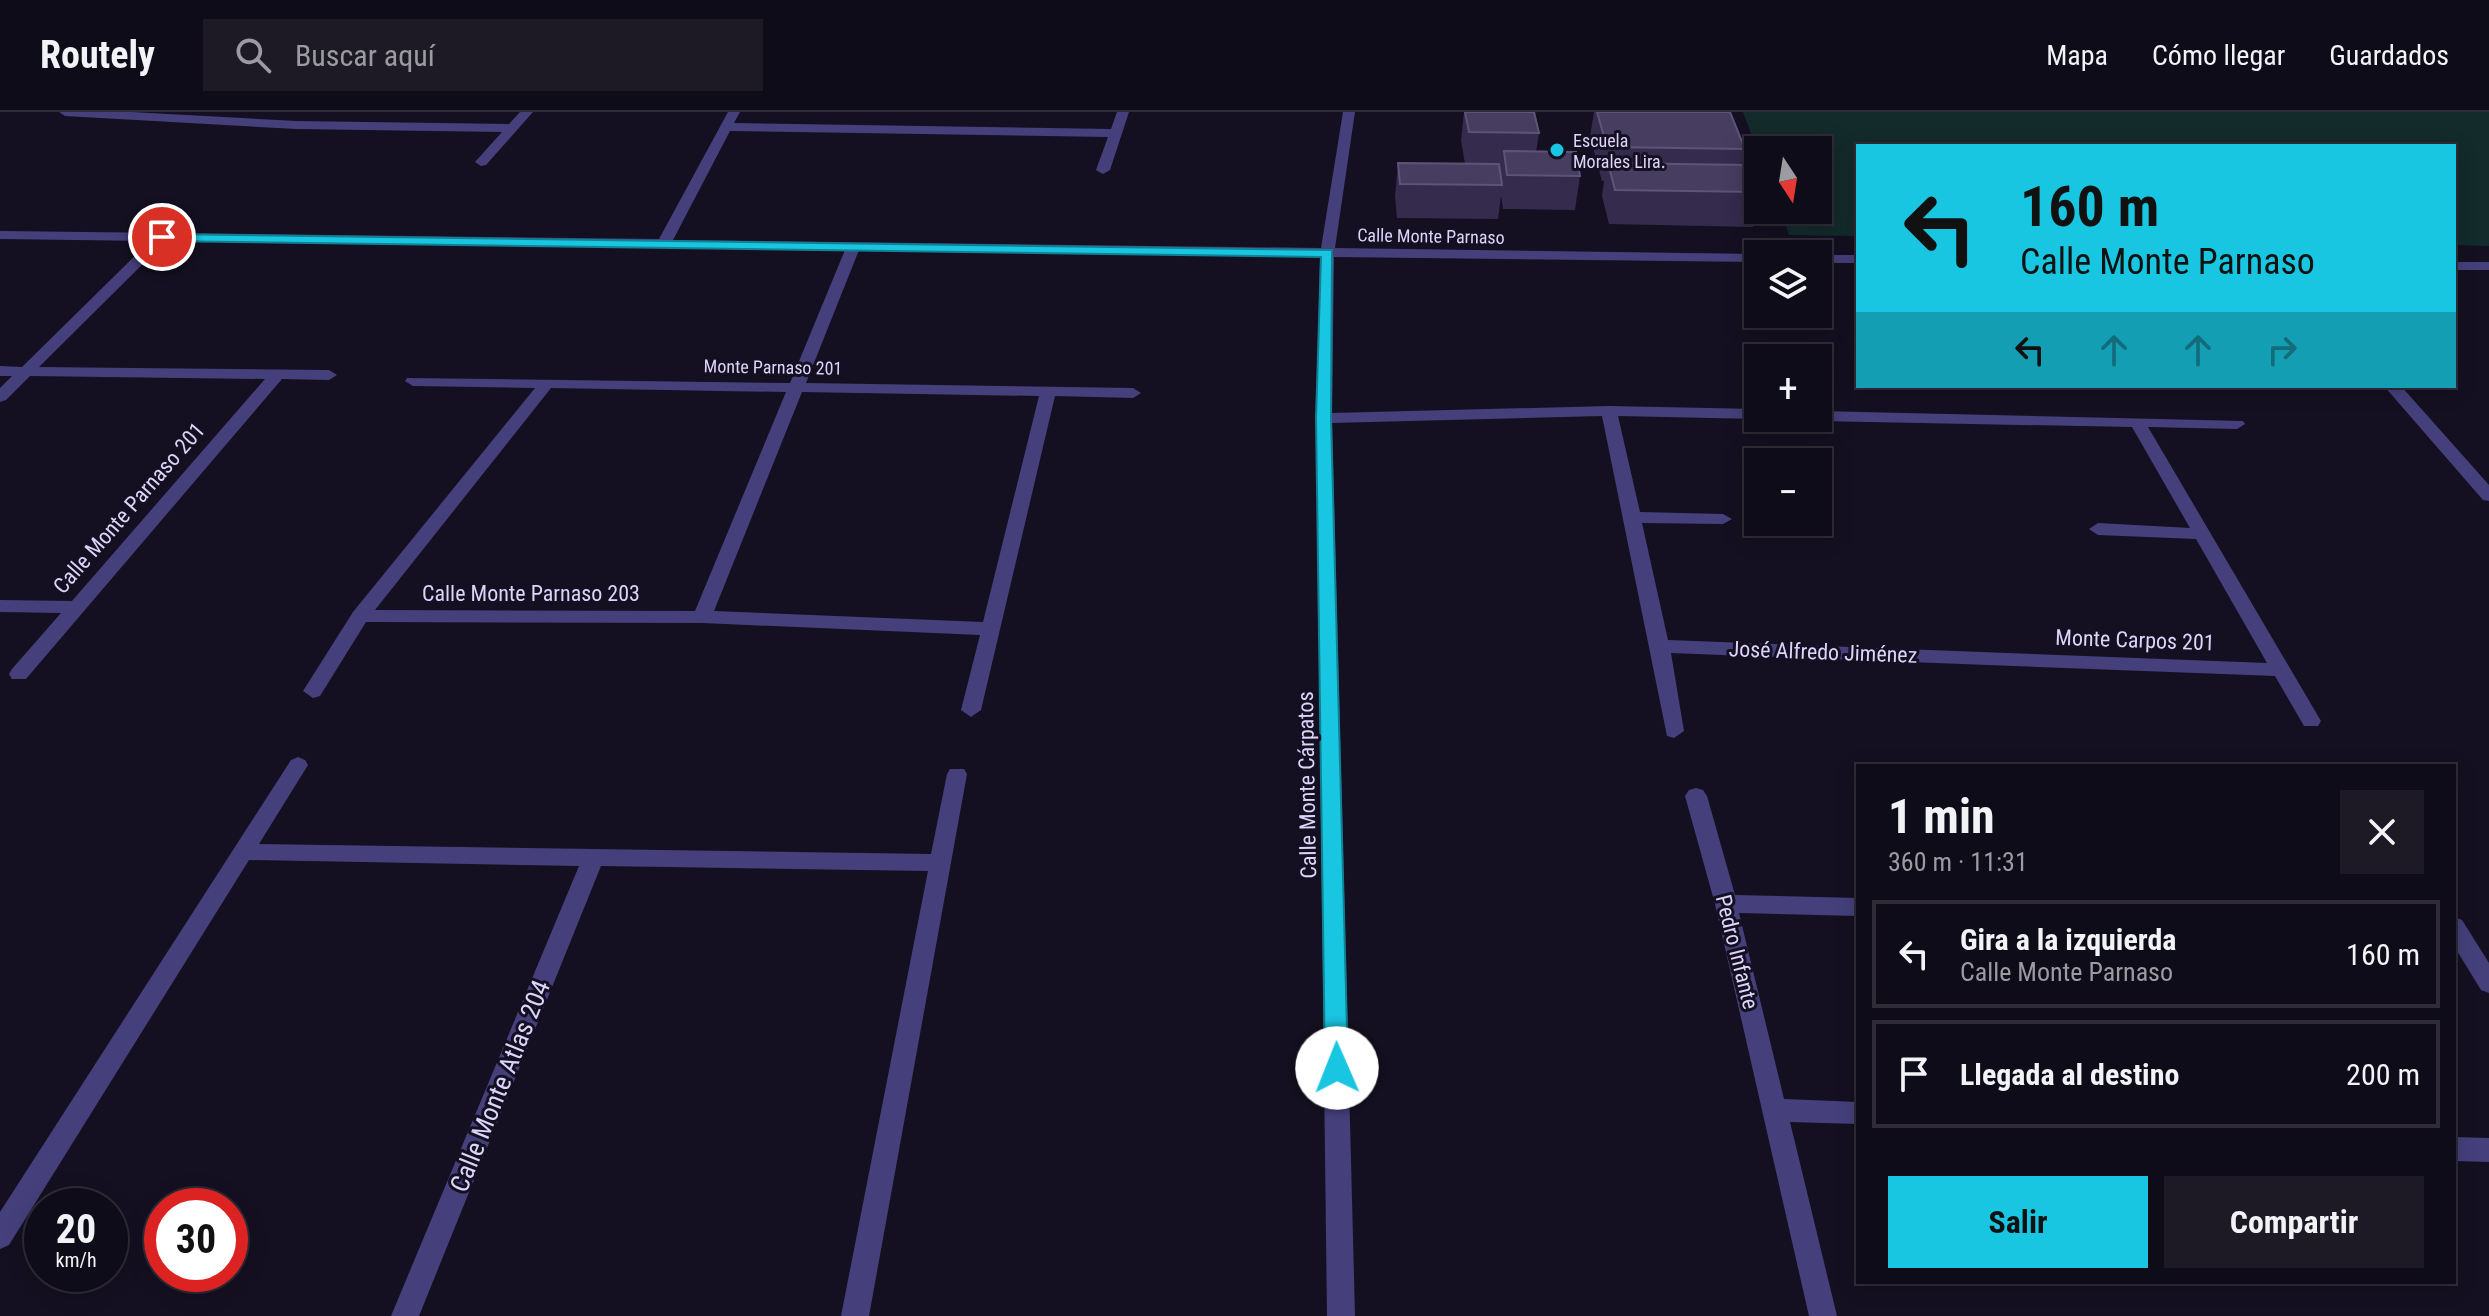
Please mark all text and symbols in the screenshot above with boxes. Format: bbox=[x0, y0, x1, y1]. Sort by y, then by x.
search box bbox=[203, 19, 763, 91]
text: Routely bbox=[40, 33, 155, 77]
icon: search bbox=[231, 33, 275, 77]
text: Buscar aquí bbox=[295, 38, 435, 73]
text: Mapa bbox=[2046, 39, 2108, 72]
text: Cómo llegar bbox=[2152, 39, 2285, 72]
text: Guardados bbox=[2329, 39, 2449, 72]
place label: Escuela Morales Lira. bbox=[1573, 130, 1666, 172]
north arrow bbox=[1744, 136, 1832, 224]
map controls bbox=[1744, 136, 1832, 536]
marker: Escuela Morales Lira. bbox=[1548, 141, 1566, 159]
text: 160 m bbox=[2020, 174, 2159, 240]
icon: left bbox=[1888, 176, 1992, 280]
pin bbox=[128, 203, 196, 271]
icon: arrive bbox=[140, 215, 184, 259]
street label: Calle Monte Parnaso bbox=[1357, 224, 1505, 248]
button: layers bbox=[1744, 240, 1832, 328]
text: Calle Monte Parnaso bbox=[2020, 241, 2315, 283]
icon: left bbox=[2008, 328, 2052, 372]
icon: ahead bbox=[2092, 328, 2136, 372]
icon: ahead bbox=[2176, 328, 2220, 372]
icon: right bbox=[2260, 328, 2304, 372]
button: + bbox=[1744, 344, 1832, 432]
street label: Monte Parnaso 201 bbox=[704, 355, 842, 379]
street label: Calle Monte Parnaso 201 bbox=[48, 418, 210, 598]
button: − bbox=[1744, 448, 1832, 536]
street label: Calle Monte Parnaso 203 bbox=[422, 581, 640, 606]
street label: Monte Carpos 201 bbox=[2055, 625, 2215, 655]
street label: José Alfredo Jiménez bbox=[1728, 636, 1918, 668]
street label: Calle Monte Cárpatos bbox=[1293, 691, 1321, 879]
text: 1 min bbox=[1888, 788, 1995, 845]
button: close bbox=[2340, 790, 2424, 874]
text: 360 m · 11:31 bbox=[1888, 847, 2028, 877]
street label: Pedro Infante bbox=[1711, 892, 1763, 1012]
text: Gira a la izquierda bbox=[1960, 922, 2176, 957]
icon: left bbox=[1892, 932, 1936, 976]
text: 160 m bbox=[2346, 937, 2420, 972]
text: Calle Monte Parnaso bbox=[1960, 957, 2173, 987]
street label: Calle Monte Atlas 204 bbox=[444, 976, 556, 1196]
position arrow bbox=[1295, 1026, 1379, 1110]
icon: arrive bbox=[1892, 1052, 1936, 1096]
text: Llegada al destino bbox=[1960, 1057, 2179, 1092]
text: 200 m bbox=[2346, 1057, 2420, 1092]
button: Salir bbox=[1888, 1176, 2148, 1268]
button: Compartir bbox=[2164, 1176, 2424, 1268]
speed limit sign: 30 bbox=[144, 1188, 248, 1292]
text: 20 bbox=[56, 1206, 96, 1253]
text: km/h bbox=[55, 1248, 97, 1272]

